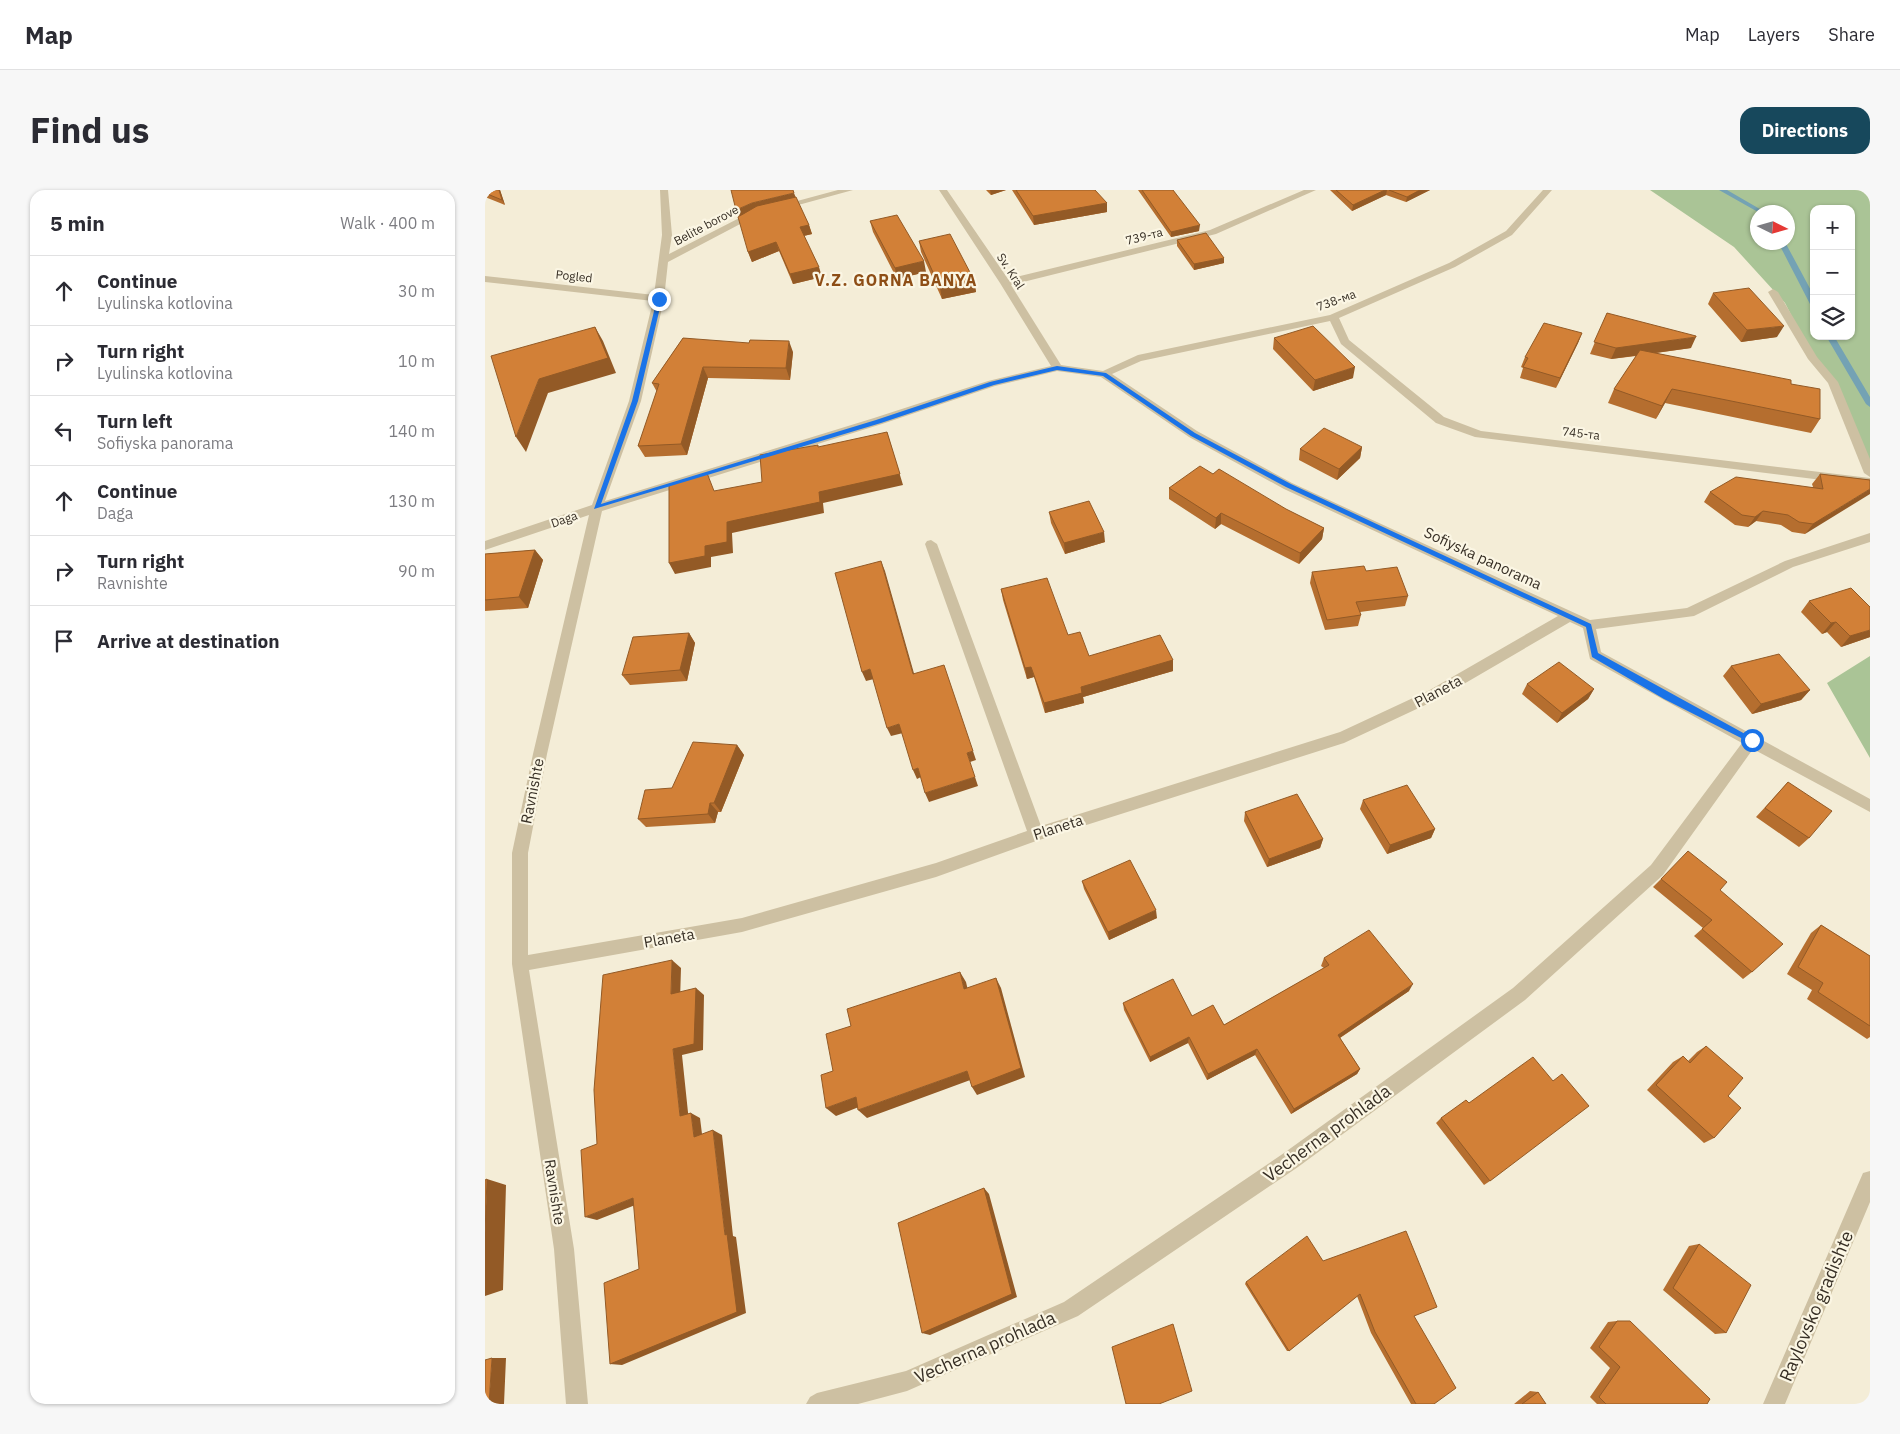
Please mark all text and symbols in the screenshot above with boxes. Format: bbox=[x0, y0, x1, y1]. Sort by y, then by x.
text: Map bbox=[25, 19, 73, 51]
text: Map bbox=[1685, 23, 1720, 46]
text: Layers bbox=[1748, 23, 1800, 46]
text: Share bbox=[1828, 23, 1875, 46]
text: Find us bbox=[30, 107, 149, 153]
button: Directions bbox=[1740, 107, 1870, 154]
street label: Belite borove bbox=[671, 201, 741, 248]
north arrow bbox=[1750, 205, 1795, 250]
map controls bbox=[1810, 205, 1855, 340]
button: + bbox=[1810, 205, 1855, 250]
text: 5 min bbox=[50, 209, 105, 237]
text: Walk · 400 m bbox=[340, 213, 435, 233]
street label: 739-та bbox=[1124, 224, 1165, 248]
street label: Sv. Kral bbox=[994, 250, 1028, 292]
button: − bbox=[1810, 250, 1855, 295]
street label: Pogled bbox=[555, 267, 593, 285]
text: Continue bbox=[97, 269, 177, 293]
district label: V.Z. GORNA BANYA bbox=[814, 270, 978, 290]
icon: ahead bbox=[50, 277, 78, 305]
text: 30 m bbox=[398, 281, 435, 301]
street label: 738-ма bbox=[1314, 286, 1358, 314]
route end bbox=[648, 288, 671, 311]
text: Lyulinska kotlovina bbox=[97, 293, 233, 313]
button: layers bbox=[1810, 295, 1855, 340]
text: Turn right bbox=[97, 339, 184, 363]
icon: right bbox=[50, 347, 78, 375]
text: 10 m bbox=[398, 351, 435, 371]
text: Lyulinska kotlovina bbox=[97, 363, 233, 383]
text: Turn left bbox=[97, 409, 173, 433]
icon: left bbox=[50, 417, 78, 445]
text: 140 m bbox=[388, 421, 435, 441]
street label: 745-та bbox=[1561, 423, 1601, 443]
text: Sofiyska panorama bbox=[97, 433, 233, 453]
text: Continue bbox=[97, 479, 177, 503]
icon: ahead bbox=[50, 487, 78, 515]
text: 130 m bbox=[388, 491, 435, 511]
text: Daga bbox=[97, 503, 133, 523]
street label: Daga bbox=[549, 507, 580, 531]
street label: Sofiyska panorama bbox=[1421, 522, 1545, 594]
text: Turn right bbox=[97, 549, 184, 573]
icon: right bbox=[50, 557, 78, 585]
text: 90 m bbox=[398, 561, 435, 581]
text: Ravnishte bbox=[97, 573, 168, 593]
icon: arrive bbox=[50, 627, 78, 655]
text: Arrive at destination bbox=[97, 629, 280, 653]
street label: Planeta bbox=[1411, 671, 1465, 711]
route start bbox=[1741, 729, 1764, 752]
street label: Ravnishte bbox=[516, 757, 548, 825]
street label: Planeta bbox=[1031, 810, 1085, 844]
street label: Planeta bbox=[642, 924, 696, 952]
street label: Vecherna prohlada bbox=[1259, 1079, 1396, 1187]
street label: Ravnishte bbox=[540, 1158, 570, 1226]
street label: Raylovsko gradishte bbox=[1774, 1227, 1858, 1385]
street label: Vecherna prohlada bbox=[911, 1305, 1059, 1388]

